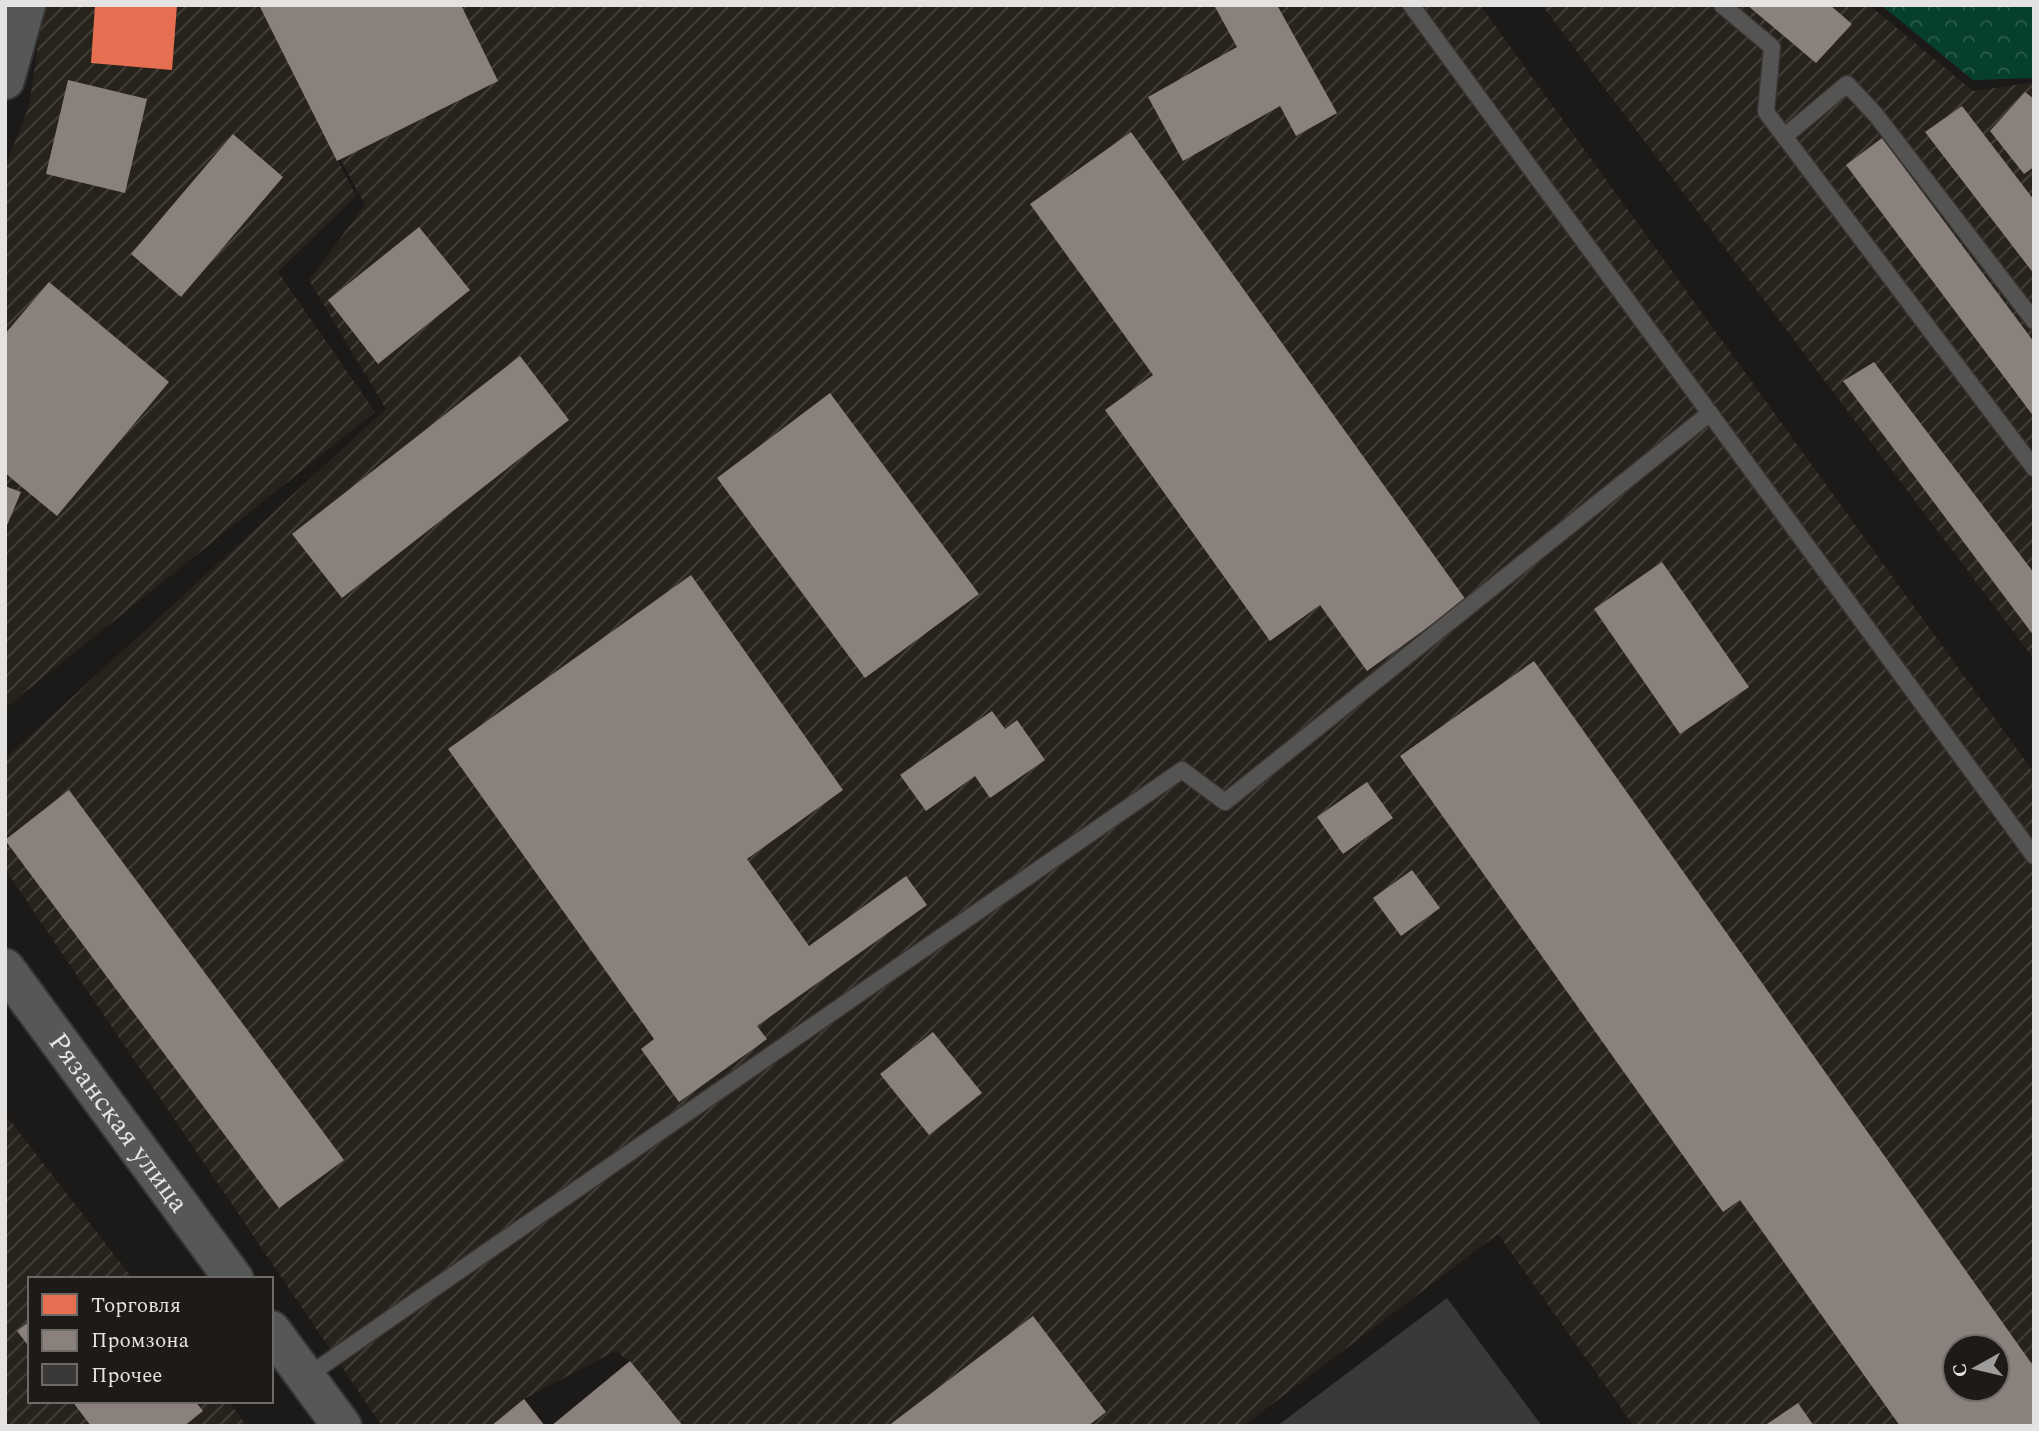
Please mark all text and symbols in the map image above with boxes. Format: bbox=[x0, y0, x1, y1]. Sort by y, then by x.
street label: Рязанская улица bbox=[38, 1023, 200, 1222]
legend bbox=[28, 1277, 273, 1403]
text: Торговля bbox=[91, 1290, 181, 1322]
text: Промзона bbox=[91, 1325, 190, 1357]
north arrow bbox=[1941, 1333, 2011, 1403]
text: Прочее bbox=[91, 1360, 162, 1392]
text: С bbox=[1945, 1361, 1976, 1379]

